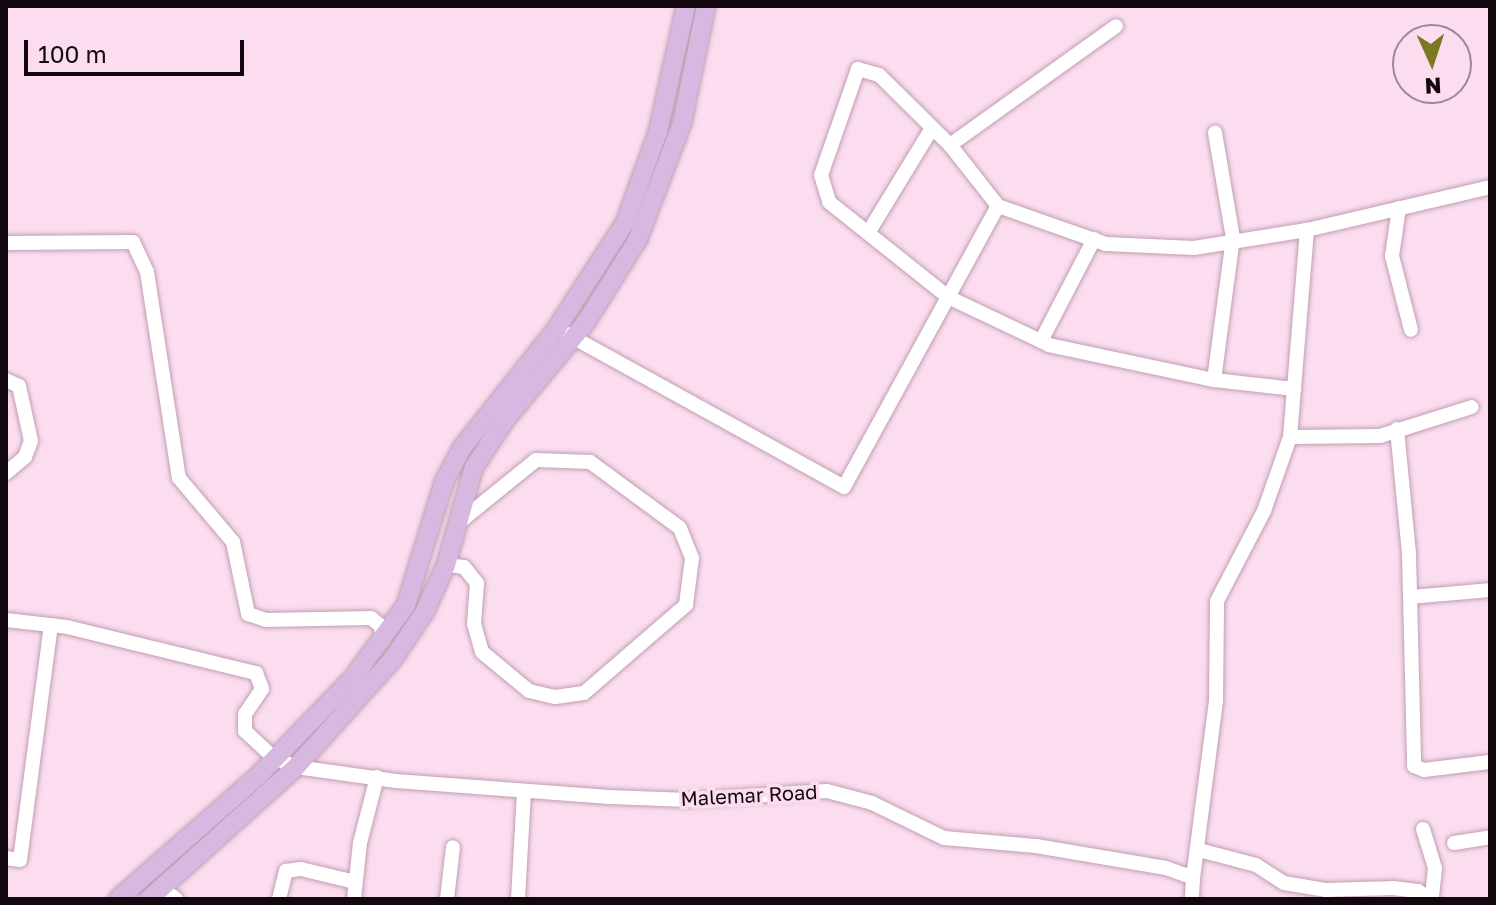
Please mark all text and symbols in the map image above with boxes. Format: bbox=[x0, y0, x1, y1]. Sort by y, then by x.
scale bar bbox=[28, 24, 248, 74]
north arrow bbox=[1392, 24, 1472, 104]
text: 100 m bbox=[38, 39, 107, 68]
text: N bbox=[1424, 73, 1442, 100]
street label: Malemar Road bbox=[680, 779, 818, 811]

